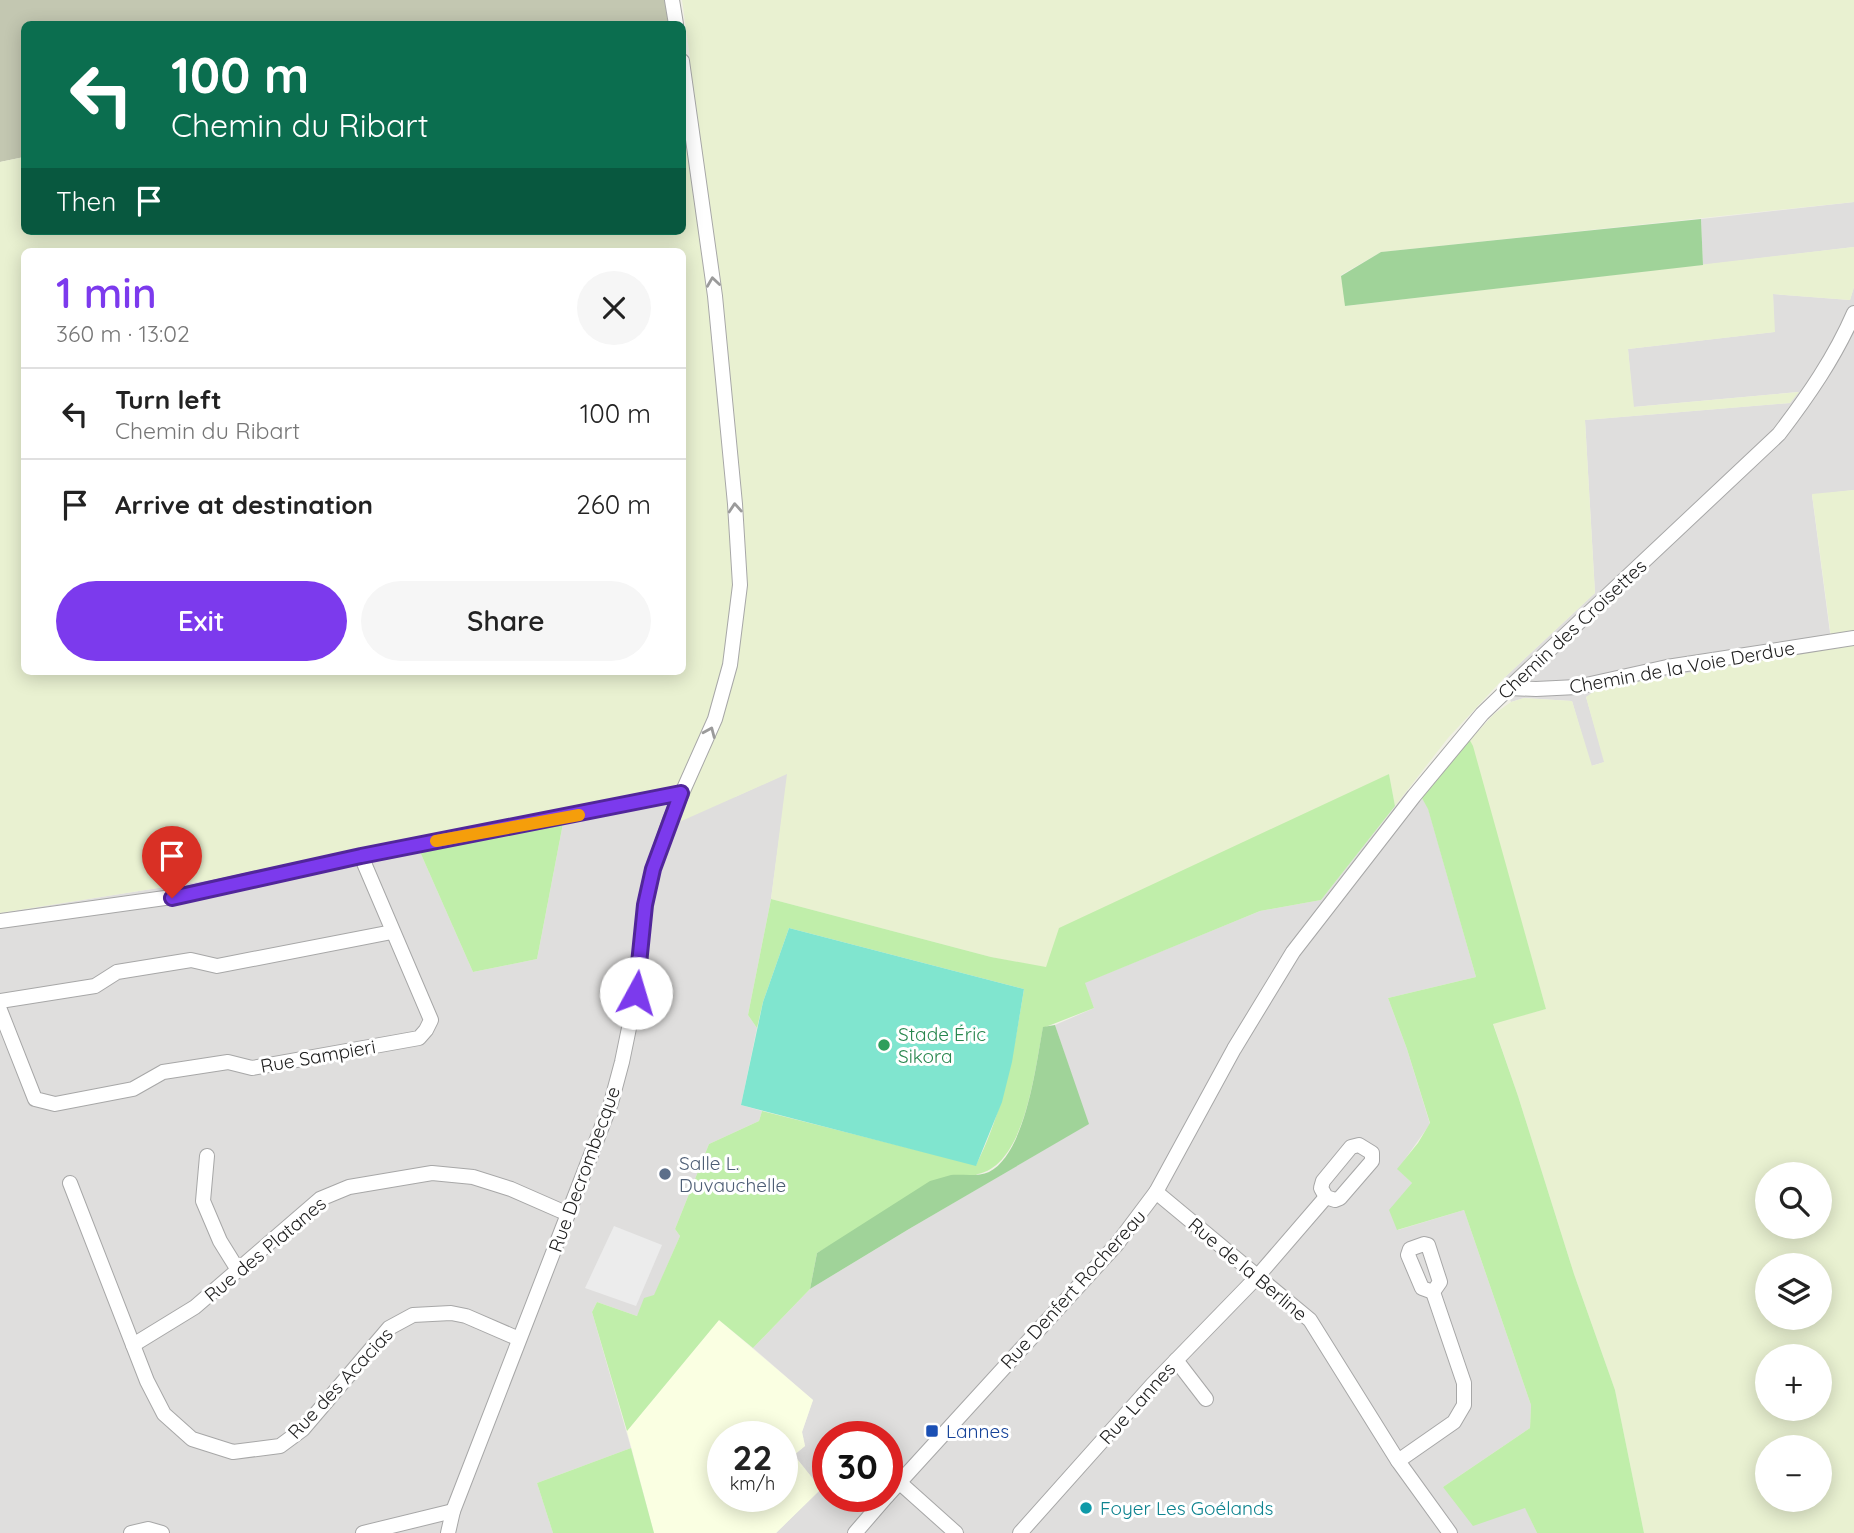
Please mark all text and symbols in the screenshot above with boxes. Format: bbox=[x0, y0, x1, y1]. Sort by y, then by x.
text: 100 m bbox=[171, 44, 309, 105]
icon: left bbox=[56, 49, 147, 140]
text: Chemin du Ribart bbox=[171, 105, 429, 145]
icon: arrive bbox=[130, 182, 168, 220]
text: Then bbox=[56, 185, 116, 218]
text: 1 min bbox=[56, 266, 157, 319]
button: close bbox=[577, 271, 651, 345]
one-way arrow bbox=[706, 276, 721, 288]
text: 360 m · 13:02 bbox=[56, 319, 190, 348]
text: Turn left bbox=[115, 383, 222, 416]
icon: left bbox=[56, 395, 94, 433]
text: 100 m bbox=[580, 397, 651, 430]
text: Chemin du Ribart bbox=[115, 416, 300, 445]
icon: arrive bbox=[56, 486, 94, 524]
text: Arrive at destination bbox=[115, 488, 373, 521]
text: 260 m bbox=[576, 488, 651, 521]
one-way arrow bbox=[728, 502, 743, 513]
street label: Chemin des Croisettes bbox=[1493, 554, 1651, 704]
button: Exit bbox=[56, 581, 347, 661]
button: Share bbox=[361, 581, 651, 661]
street label: Chemin de la Voie Derdue bbox=[1567, 635, 1797, 699]
one-way arrow bbox=[702, 726, 716, 739]
pin bbox=[142, 826, 202, 898]
icon: arrive bbox=[153, 837, 191, 875]
position arrow bbox=[599, 956, 673, 1030]
place label: Stade Éric Sikora bbox=[898, 1022, 986, 1068]
street label: Rue Sampieri bbox=[259, 1034, 377, 1078]
marker: Stade Éric Sikora bbox=[876, 1037, 892, 1053]
street label: Rue Decrombecque bbox=[543, 1083, 625, 1255]
place label: Salle L. Duvauchelle bbox=[679, 1151, 786, 1197]
map controls bbox=[1755, 1162, 1832, 1512]
button: search bbox=[1755, 1162, 1832, 1239]
marker: Salle L. Duvauchelle bbox=[657, 1166, 673, 1182]
street label: Rue des Platanes bbox=[199, 1191, 331, 1307]
street label: Rue Denfert Rochereau bbox=[995, 1204, 1151, 1374]
street label: Rue de la Berline bbox=[1183, 1212, 1313, 1326]
button: layers bbox=[1755, 1253, 1832, 1330]
street label: Rue des Acacias bbox=[282, 1322, 398, 1444]
button: + bbox=[1755, 1344, 1832, 1421]
street label: Rue Lannes bbox=[1094, 1357, 1180, 1449]
place label: Lannes bbox=[946, 1419, 1009, 1443]
speed limit sign: 30 bbox=[812, 1421, 903, 1512]
marker: Lannes bbox=[924, 1423, 940, 1439]
text: 22 bbox=[733, 1435, 772, 1479]
button: − bbox=[1755, 1435, 1832, 1512]
text: km/h bbox=[730, 1472, 775, 1495]
place label: Foyer Les Goélands bbox=[1100, 1496, 1274, 1520]
marker: Foyer Les Goélands bbox=[1078, 1500, 1094, 1516]

